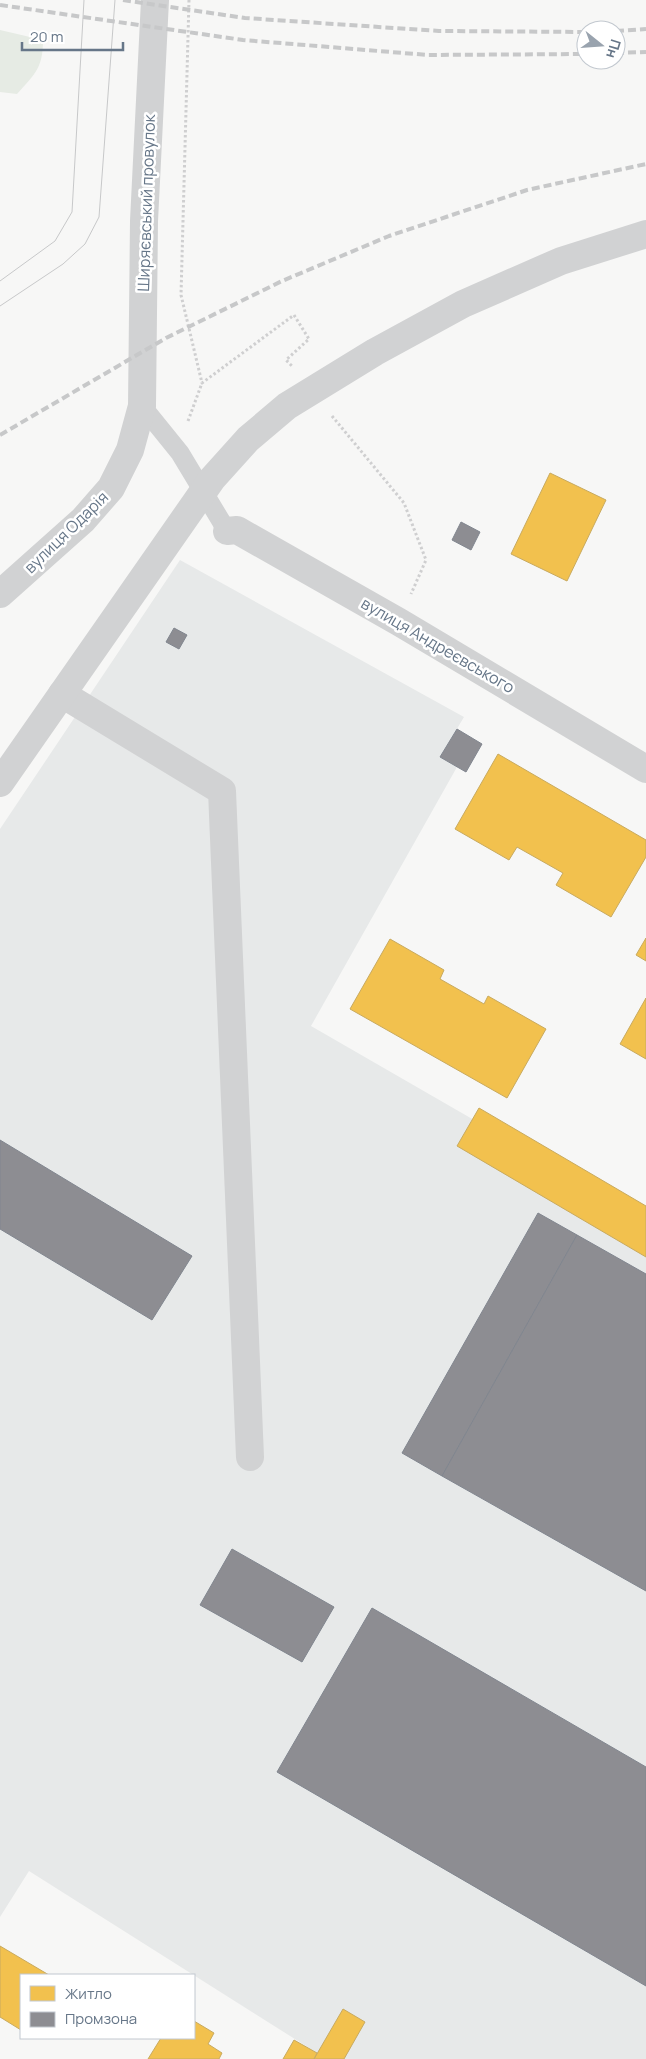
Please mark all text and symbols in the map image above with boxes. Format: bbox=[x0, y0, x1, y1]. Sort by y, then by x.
scale bar bbox=[22, 20, 124, 52]
north arrow bbox=[576, 20, 626, 70]
text: 20 m bbox=[30, 26, 63, 47]
text: Пн bbox=[602, 37, 626, 61]
street label: Ширяєвський провулок bbox=[132, 113, 160, 292]
street label: вулиця Одарія bbox=[19, 486, 113, 578]
street label: вулиця Андреєвського bbox=[357, 592, 519, 698]
legend bbox=[20, 1974, 195, 2039]
text: Житло bbox=[65, 1983, 112, 2004]
text: Промзона bbox=[65, 2008, 137, 2029]

